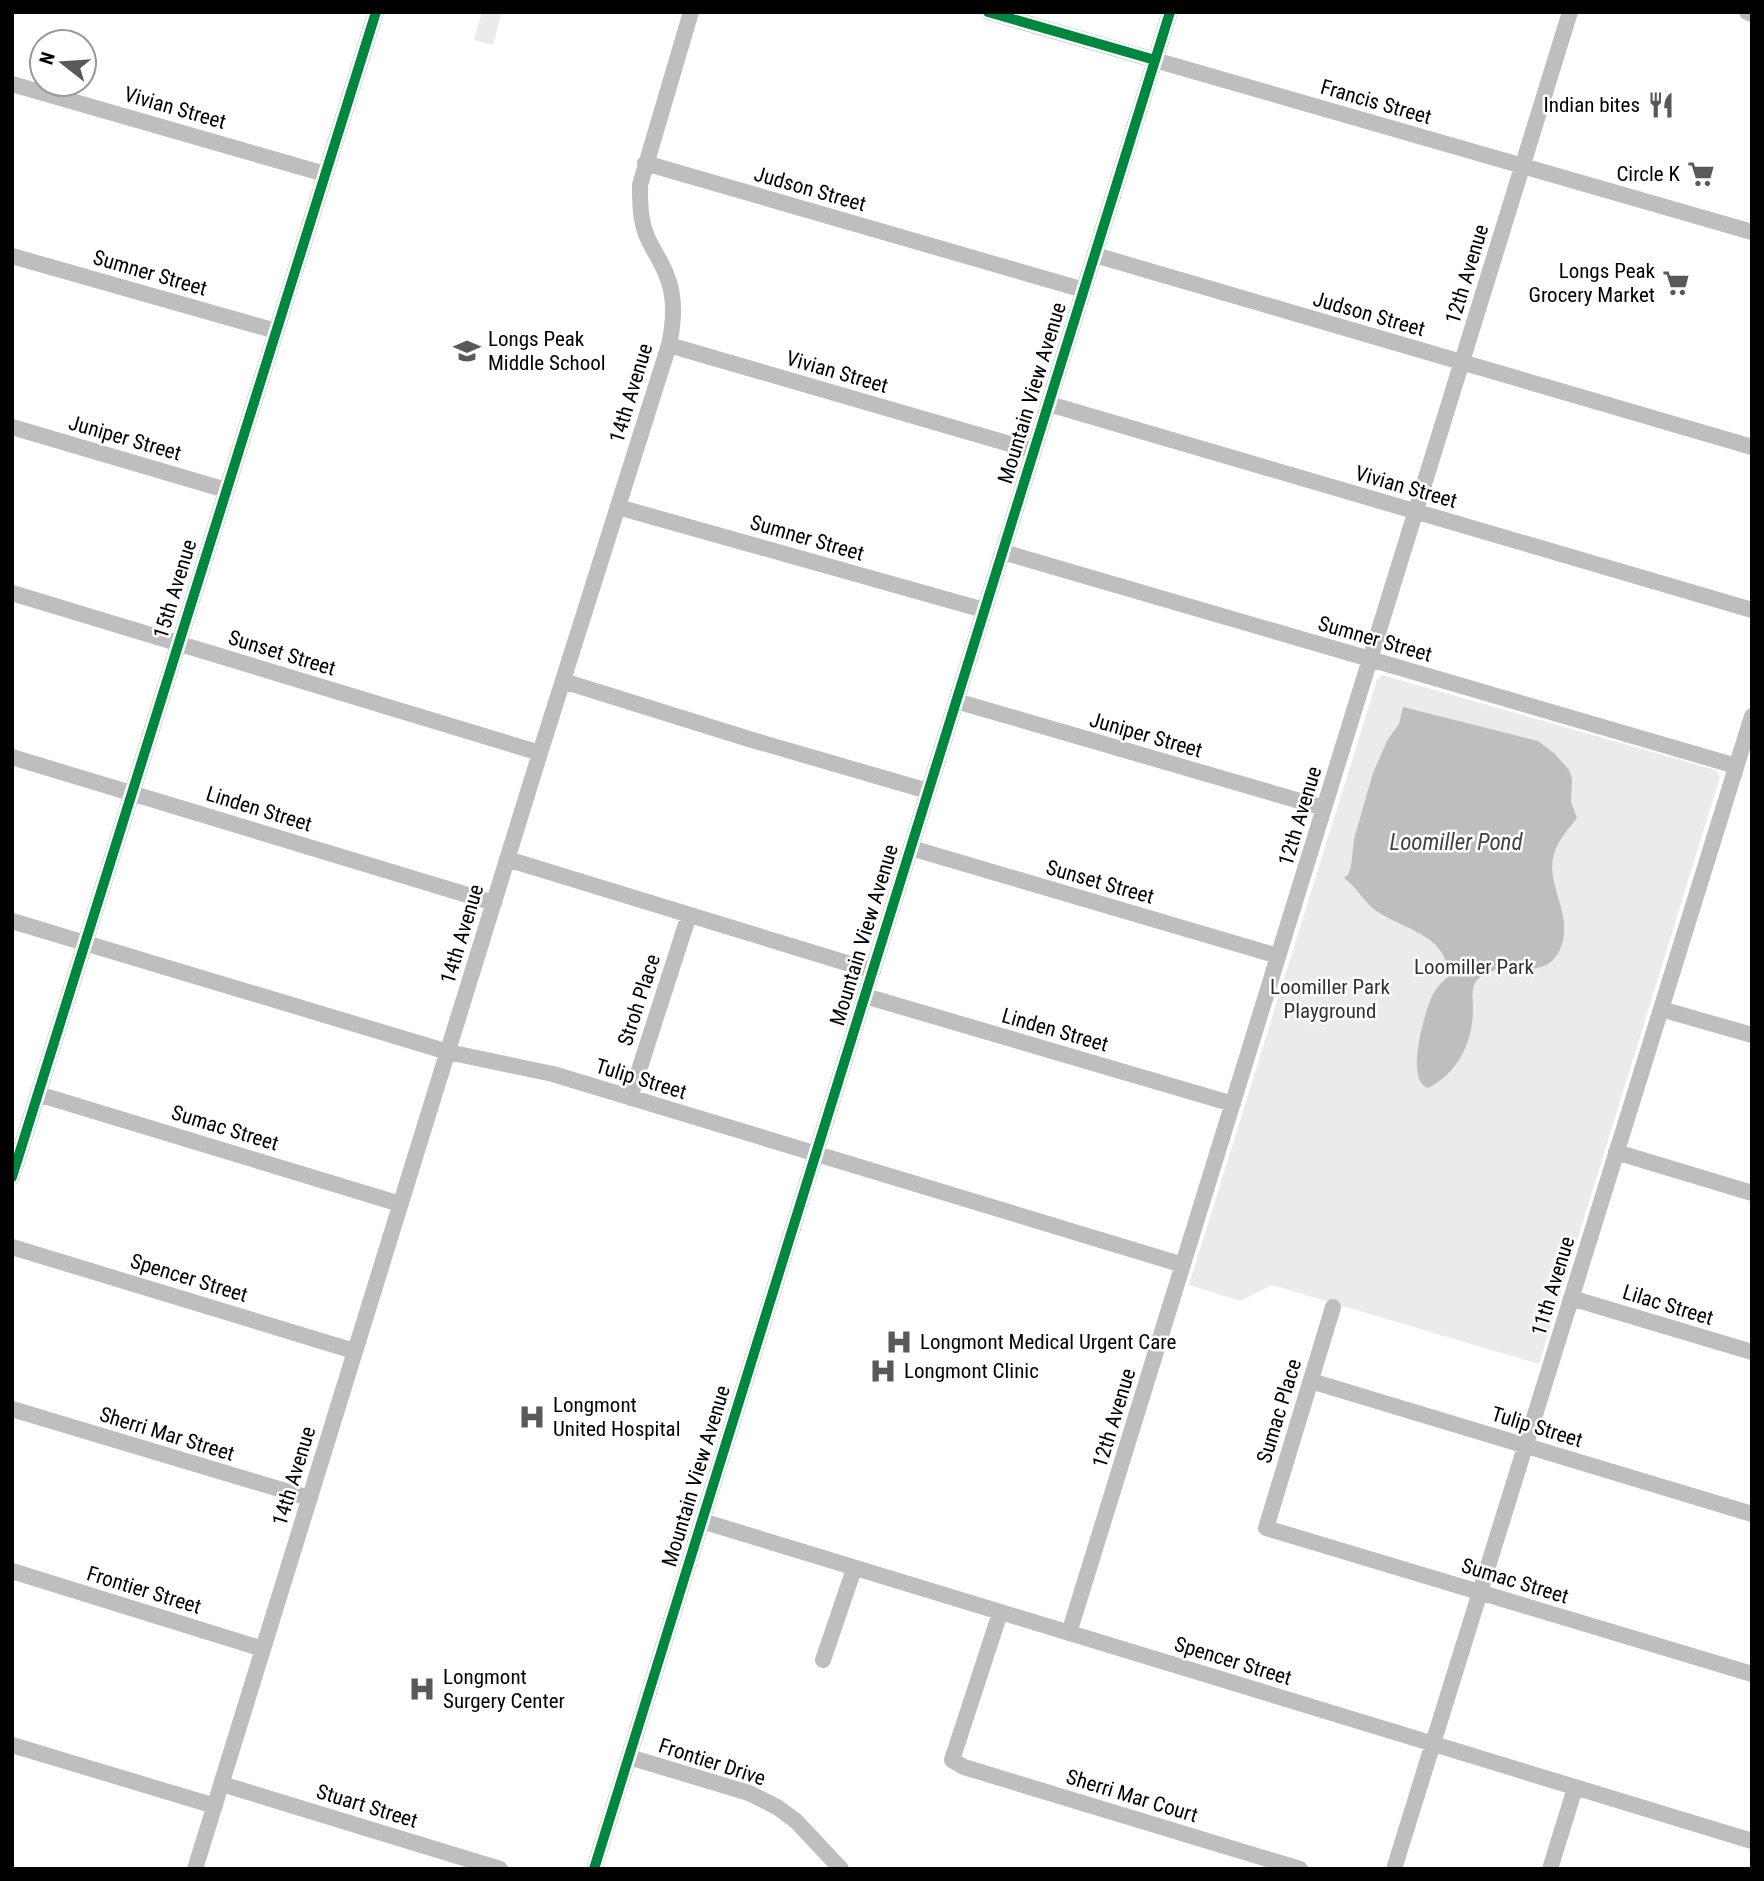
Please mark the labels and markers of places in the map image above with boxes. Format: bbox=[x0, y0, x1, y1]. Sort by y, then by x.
restaurant icon: Indian bites bbox=[1646, 90, 1676, 120]
place label: Indian bites bbox=[1543, 93, 1640, 117]
supermarket icon: Circle K bbox=[1686, 159, 1716, 189]
place label: Circle K bbox=[1616, 162, 1681, 186]
place label: Longs Peak Grocery Market bbox=[1529, 259, 1656, 307]
supermarket icon: Longs Peak Grocery Market bbox=[1661, 268, 1691, 298]
place label: Longs Peak Middle School bbox=[488, 327, 606, 375]
school or university icon: Longs Peak Middle School bbox=[452, 336, 482, 366]
hospital icon: Longmont Medical Urgent Care bbox=[884, 1327, 914, 1357]
place label: Longmont Medical Urgent Care bbox=[920, 1330, 1177, 1354]
hospital icon: Longmont Clinic bbox=[868, 1356, 898, 1386]
place label: Longmont Clinic bbox=[904, 1359, 1039, 1383]
place label: Longmont United Hospital bbox=[553, 1393, 681, 1441]
hospital icon: Longmont United Hospital bbox=[517, 1402, 547, 1432]
place label: Longmont Surgery Center bbox=[443, 1665, 565, 1713]
hospital icon: Longmont Surgery Center bbox=[407, 1674, 437, 1704]

